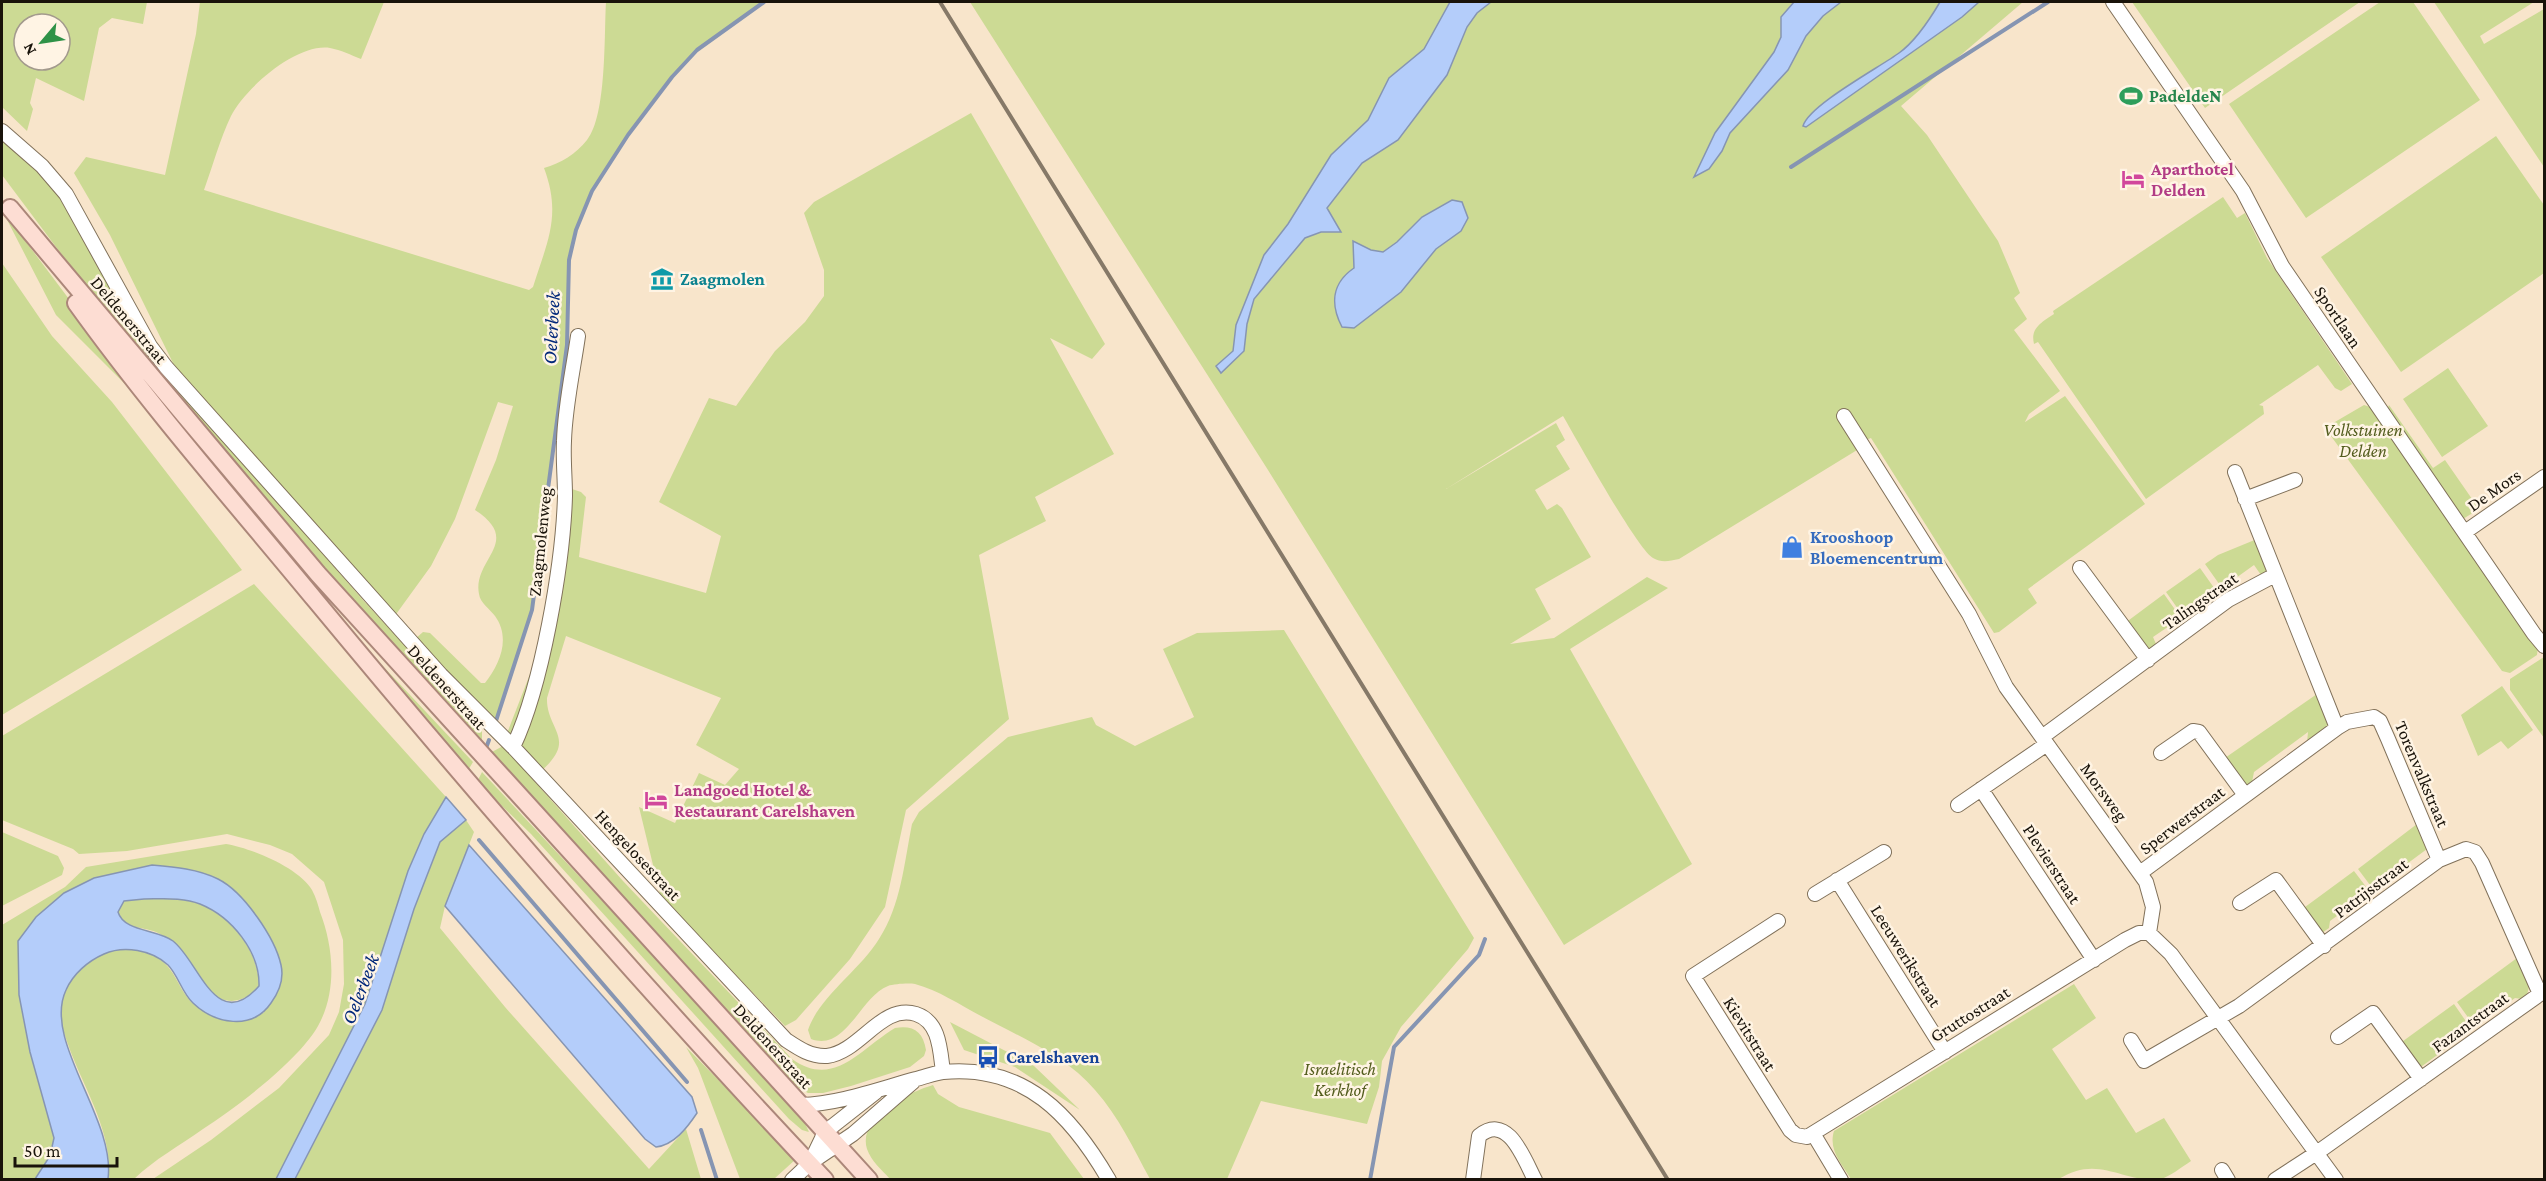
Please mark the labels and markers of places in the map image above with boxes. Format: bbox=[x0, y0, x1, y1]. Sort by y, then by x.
sports icon: PadeldeN bbox=[2118, 83, 2144, 109]
place label: PadeldeN bbox=[2149, 86, 2221, 106]
place label: Aparthotel Delden bbox=[2150, 159, 2234, 200]
hotel icon: Aparthotel Delden bbox=[2120, 166, 2146, 192]
museum icon: Zaagmolen bbox=[649, 266, 675, 292]
place label: Zaagmolen bbox=[680, 269, 766, 289]
place label: Krooshoop Bloemencentrum bbox=[1810, 527, 1944, 568]
shop icon: Krooshoop Bloemencentrum bbox=[1779, 534, 1805, 560]
place label: Landgoed Hotel & Restaurant Carelshaven bbox=[674, 780, 856, 821]
hotel icon: Landgoed Hotel & Restaurant Carelshaven bbox=[643, 787, 669, 813]
bus stop icon: Carelshaven bbox=[975, 1044, 1001, 1070]
place label: Carelshaven bbox=[1006, 1047, 1100, 1067]

